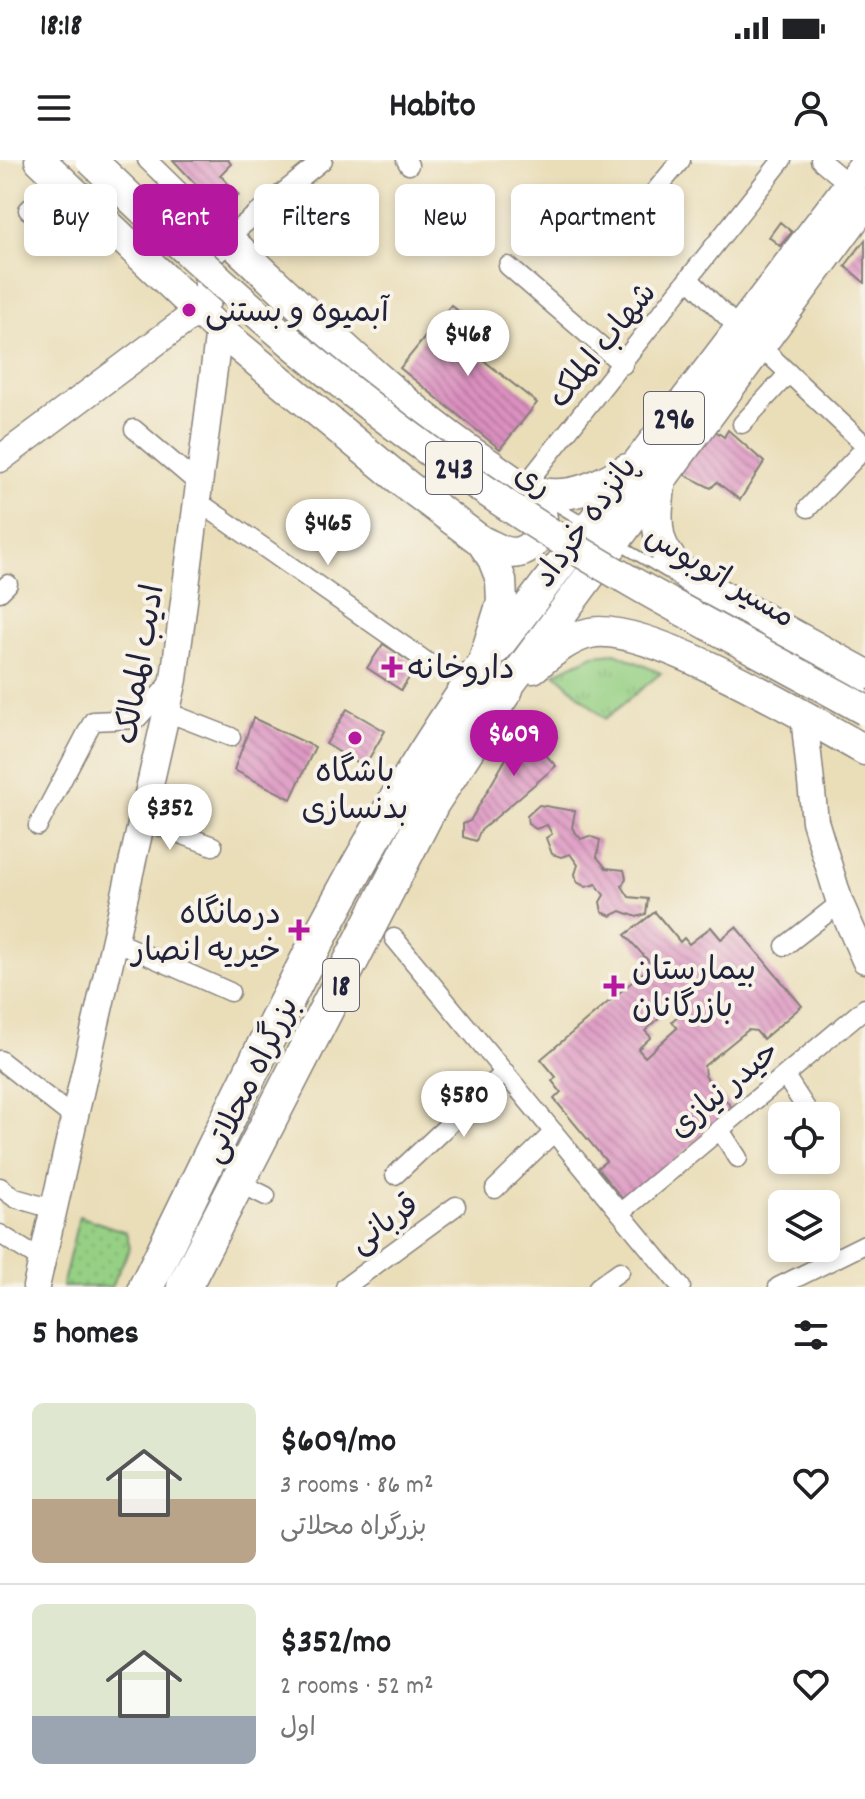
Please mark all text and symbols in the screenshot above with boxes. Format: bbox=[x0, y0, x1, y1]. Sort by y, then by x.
text: 18:18 bbox=[40, 7, 82, 50]
text: Habito bbox=[389, 82, 476, 134]
icon: menu bbox=[32, 86, 76, 130]
icon: person bbox=[789, 86, 833, 130]
chip: Buy bbox=[24, 184, 117, 256]
chip: Rent bbox=[133, 184, 238, 256]
chip: Filters bbox=[254, 184, 379, 256]
chip: New bbox=[395, 184, 495, 256]
chip: Apartment bbox=[511, 184, 684, 256]
street label: شهاب الملک bbox=[539, 274, 670, 420]
place label: آبمیوه و بستنی bbox=[205, 292, 390, 338]
marker: آبمیوه و بستنی bbox=[180, 301, 198, 319]
pin: $468 bbox=[421, 310, 515, 378]
text: $468 bbox=[444, 317, 492, 354]
road number: 296 bbox=[644, 392, 704, 444]
road number: 243 bbox=[426, 442, 482, 494]
street label: پانزده خرداد bbox=[524, 449, 652, 599]
street label: ری bbox=[503, 454, 559, 512]
pin: $465 bbox=[281, 499, 375, 567]
text: $465 bbox=[304, 506, 352, 543]
street label: مسیر اتوبوس bbox=[634, 516, 802, 642]
street label: ادیب الممالک bbox=[106, 581, 180, 748]
place label: داروخانه bbox=[408, 649, 515, 695]
marker: داروخانه bbox=[383, 658, 401, 676]
pin: $609 bbox=[467, 710, 561, 778]
text: $609 bbox=[488, 717, 540, 754]
marker: باشگاه بدنسازی bbox=[346, 729, 364, 747]
place label: باشگاه بدنسازی bbox=[302, 752, 408, 835]
pin: $352 bbox=[123, 784, 217, 852]
text: $352 bbox=[146, 791, 194, 828]
place label: درمانگاه خیریه انصار bbox=[129, 894, 281, 977]
marker: درمانگاه خیریه انصار bbox=[288, 919, 310, 941]
place label: بیمارستان بازرگانان bbox=[632, 950, 756, 1033]
road number: 18 bbox=[323, 959, 359, 1011]
marker: بیمارستان بازرگانان bbox=[603, 975, 625, 997]
street label: بزرگراه محلاتی bbox=[193, 990, 314, 1172]
street label: حیدر نیازی bbox=[661, 1032, 792, 1152]
pin: $580 bbox=[417, 1071, 511, 1139]
text: $580 bbox=[439, 1078, 489, 1115]
map controls bbox=[768, 1102, 840, 1262]
button: locate bbox=[768, 1102, 840, 1174]
street label: قربانی bbox=[341, 1185, 431, 1267]
button: layers bbox=[768, 1190, 840, 1262]
text: 5 homes bbox=[32, 1311, 139, 1360]
icon: filters bbox=[789, 1313, 833, 1357]
text: $609/mo bbox=[280, 1419, 396, 1468]
icon: home bbox=[96, 1435, 192, 1531]
icon: heart bbox=[789, 1461, 833, 1505]
text: 3 rooms · 86 m² bbox=[280, 1468, 433, 1505]
text: بزرگراه محلاتی bbox=[280, 1510, 427, 1547]
text: $352/mo bbox=[280, 1620, 391, 1669]
icon: home bbox=[96, 1636, 192, 1732]
icon: heart bbox=[789, 1662, 833, 1706]
text: 2 rooms · 52 m² bbox=[280, 1669, 433, 1706]
text: اول bbox=[280, 1711, 316, 1748]

